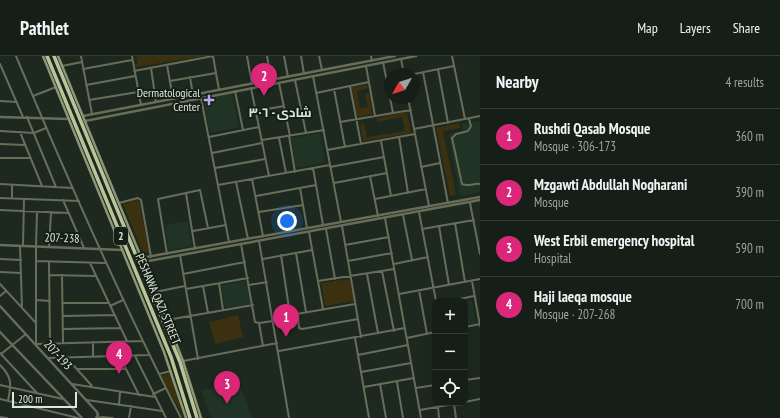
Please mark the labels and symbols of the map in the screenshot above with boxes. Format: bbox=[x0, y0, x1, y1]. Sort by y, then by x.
pin: 2 bbox=[251, 63, 277, 96]
north arrow bbox=[384, 68, 420, 104]
place label: Dermatological Center bbox=[137, 85, 201, 114]
marker: Dermatological Center bbox=[203, 94, 215, 106]
district label: شادی - ٣٠٦ bbox=[248, 104, 312, 121]
your location bbox=[277, 211, 297, 231]
road number: 2 bbox=[114, 227, 128, 245]
street label: 207-238 bbox=[44, 229, 80, 246]
street label: PESHAWA QAZI STREET bbox=[133, 251, 185, 347]
pin: 1 bbox=[273, 304, 299, 337]
street label: 207-193 bbox=[41, 337, 76, 373]
pin: 4 bbox=[106, 341, 132, 374]
pin: 3 bbox=[214, 371, 240, 404]
scale bar bbox=[12, 390, 77, 409]

